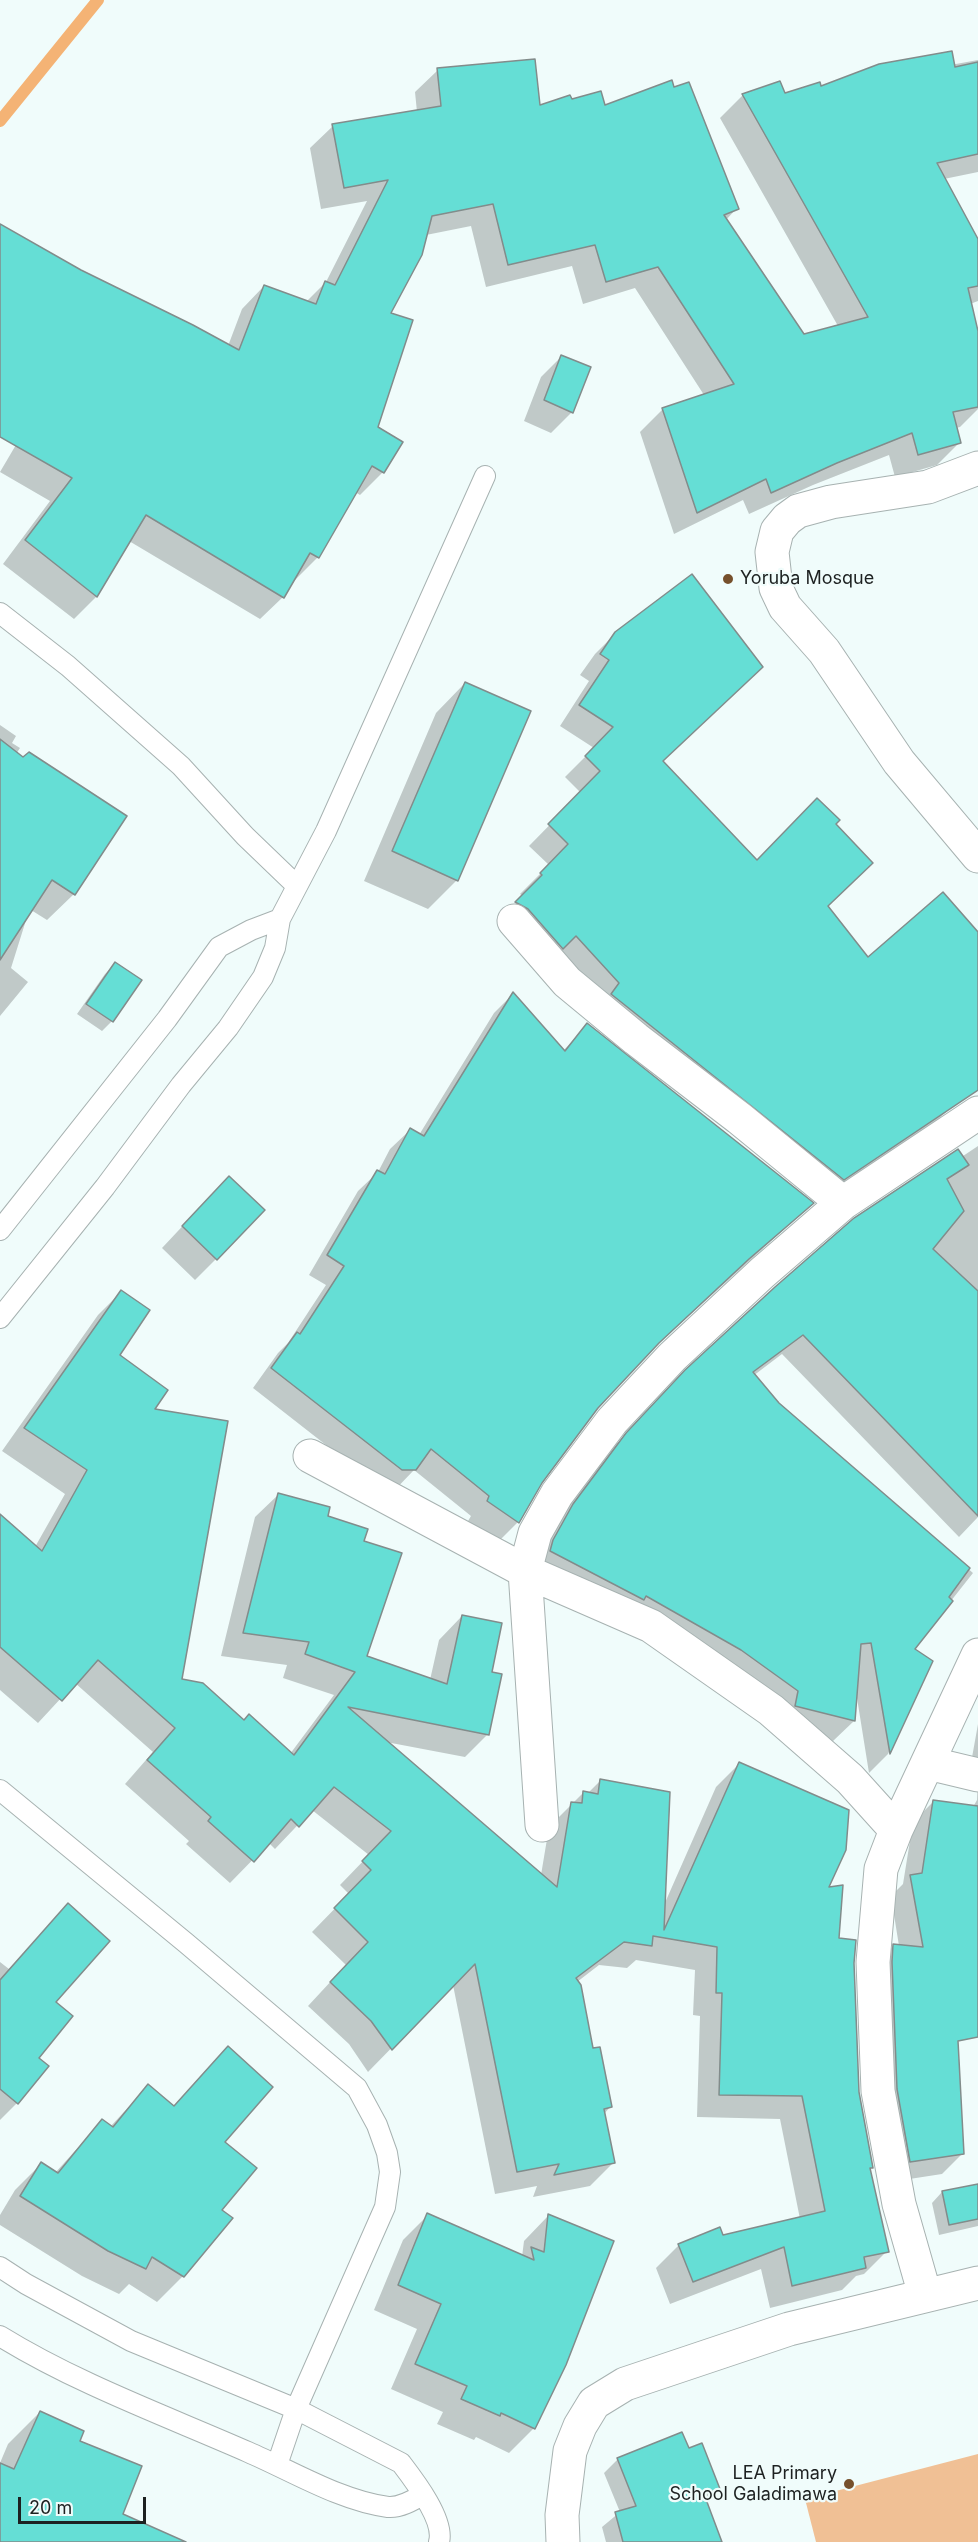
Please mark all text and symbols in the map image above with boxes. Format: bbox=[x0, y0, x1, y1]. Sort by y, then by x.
place label: Yoruba Mosque bbox=[740, 568, 874, 590]
marker: Yoruba Mosque bbox=[721, 572, 735, 586]
place label: LEA Primary School Galadimawa bbox=[669, 2463, 837, 2506]
marker: LEA Primary School Galadimawa bbox=[842, 2477, 856, 2491]
scale bar bbox=[21, 2485, 148, 2523]
text: 20 m bbox=[29, 2497, 72, 2518]

